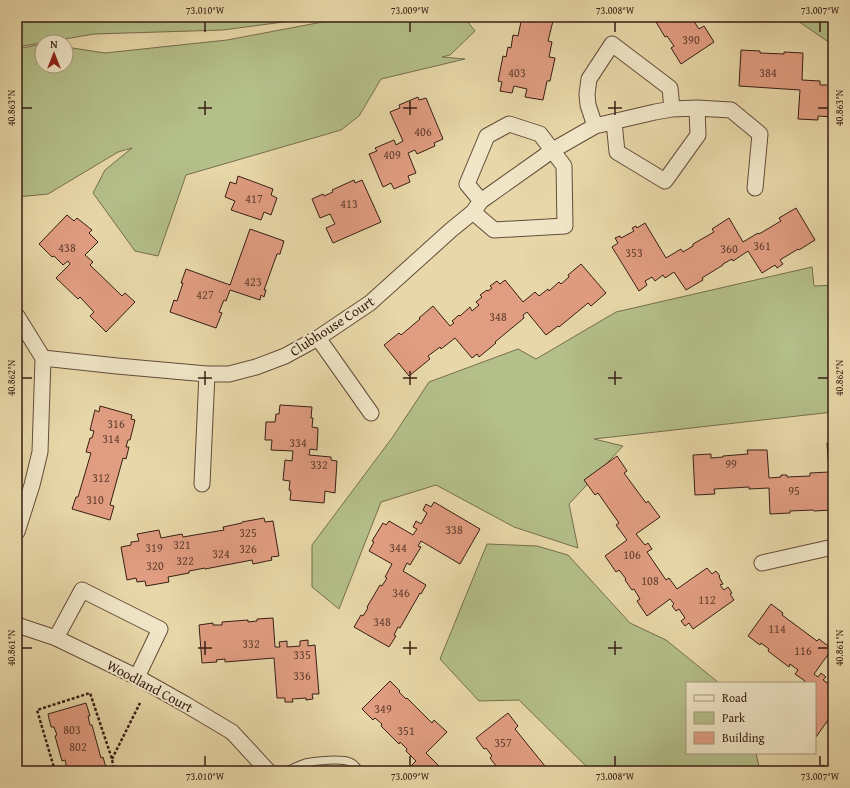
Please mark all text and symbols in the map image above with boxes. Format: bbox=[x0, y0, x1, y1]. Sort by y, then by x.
text: 73.010°W bbox=[186, 3, 225, 18]
text: 73.009°W bbox=[391, 3, 430, 18]
text: 73.008°W bbox=[596, 3, 635, 18]
text: 73.007°W bbox=[801, 3, 840, 18]
house number: 390 bbox=[682, 31, 700, 48]
north arrow bbox=[34, 34, 74, 74]
text: N bbox=[50, 36, 58, 52]
house number: 403 bbox=[508, 64, 526, 81]
house number: 384 bbox=[759, 64, 777, 81]
text: 40.863°N bbox=[4, 89, 19, 126]
text: 40.863°N bbox=[832, 89, 847, 126]
house number: 406 bbox=[414, 123, 432, 140]
house number: 409 bbox=[383, 146, 401, 163]
house number: 417 bbox=[245, 190, 263, 207]
house number: 413 bbox=[340, 195, 358, 212]
house number: 361 bbox=[753, 237, 771, 254]
house number: 438 bbox=[58, 239, 76, 256]
house number: 360 bbox=[720, 240, 738, 257]
house number: 353 bbox=[625, 244, 643, 261]
house number: 423 bbox=[244, 273, 262, 290]
house number: 427 bbox=[196, 286, 214, 303]
street label: Clubhouse Court bbox=[286, 291, 378, 361]
house number: 348 bbox=[489, 308, 507, 325]
text: 40.862°N bbox=[4, 359, 19, 396]
text: 40.862°N bbox=[832, 359, 847, 396]
house number: 316 bbox=[107, 415, 125, 432]
house number: 314 bbox=[102, 430, 120, 447]
house number: 334 bbox=[289, 434, 307, 451]
house number: 99 bbox=[725, 455, 737, 472]
house number: 332 bbox=[310, 456, 328, 473]
house number: 312 bbox=[92, 469, 110, 486]
house number: 95 bbox=[788, 482, 800, 499]
house number: 310 bbox=[86, 491, 104, 508]
house number: 338 bbox=[445, 521, 463, 538]
house number: 325 bbox=[239, 524, 257, 541]
house number: 321 bbox=[173, 536, 191, 553]
house number: 319 bbox=[145, 539, 163, 556]
house number: 344 bbox=[389, 539, 407, 556]
house number: 326 bbox=[239, 540, 257, 557]
house number: 324 bbox=[212, 545, 230, 562]
house number: 106 bbox=[623, 546, 641, 563]
house number: 322 bbox=[176, 552, 194, 569]
house number: 320 bbox=[146, 557, 164, 574]
house number: 108 bbox=[641, 572, 659, 589]
house number: 346 bbox=[392, 584, 410, 601]
house number: 112 bbox=[698, 591, 716, 608]
house number: 348 bbox=[373, 613, 391, 630]
house number: 114 bbox=[768, 620, 786, 637]
text: 40.861°N bbox=[4, 629, 19, 666]
text: 40.861°N bbox=[832, 629, 847, 666]
house number: 332 bbox=[242, 635, 260, 652]
house number: 116 bbox=[794, 642, 812, 659]
house number: 335 bbox=[293, 646, 311, 663]
street label: Woodland Court bbox=[103, 655, 197, 717]
house number: 336 bbox=[293, 667, 311, 684]
legend bbox=[686, 682, 816, 754]
text: Road bbox=[722, 689, 748, 706]
house number: 349 bbox=[374, 700, 392, 717]
text: Park bbox=[722, 709, 746, 726]
house number: 803 bbox=[63, 721, 81, 738]
house number: 351 bbox=[397, 722, 415, 739]
text: Building bbox=[722, 729, 765, 746]
house number: 357 bbox=[494, 734, 512, 751]
house number: 802 bbox=[69, 738, 87, 755]
text: 73.010°W bbox=[186, 769, 225, 784]
text: 73.009°W bbox=[391, 769, 430, 784]
text: 73.008°W bbox=[596, 769, 635, 784]
text: 73.007°W bbox=[801, 769, 840, 784]

